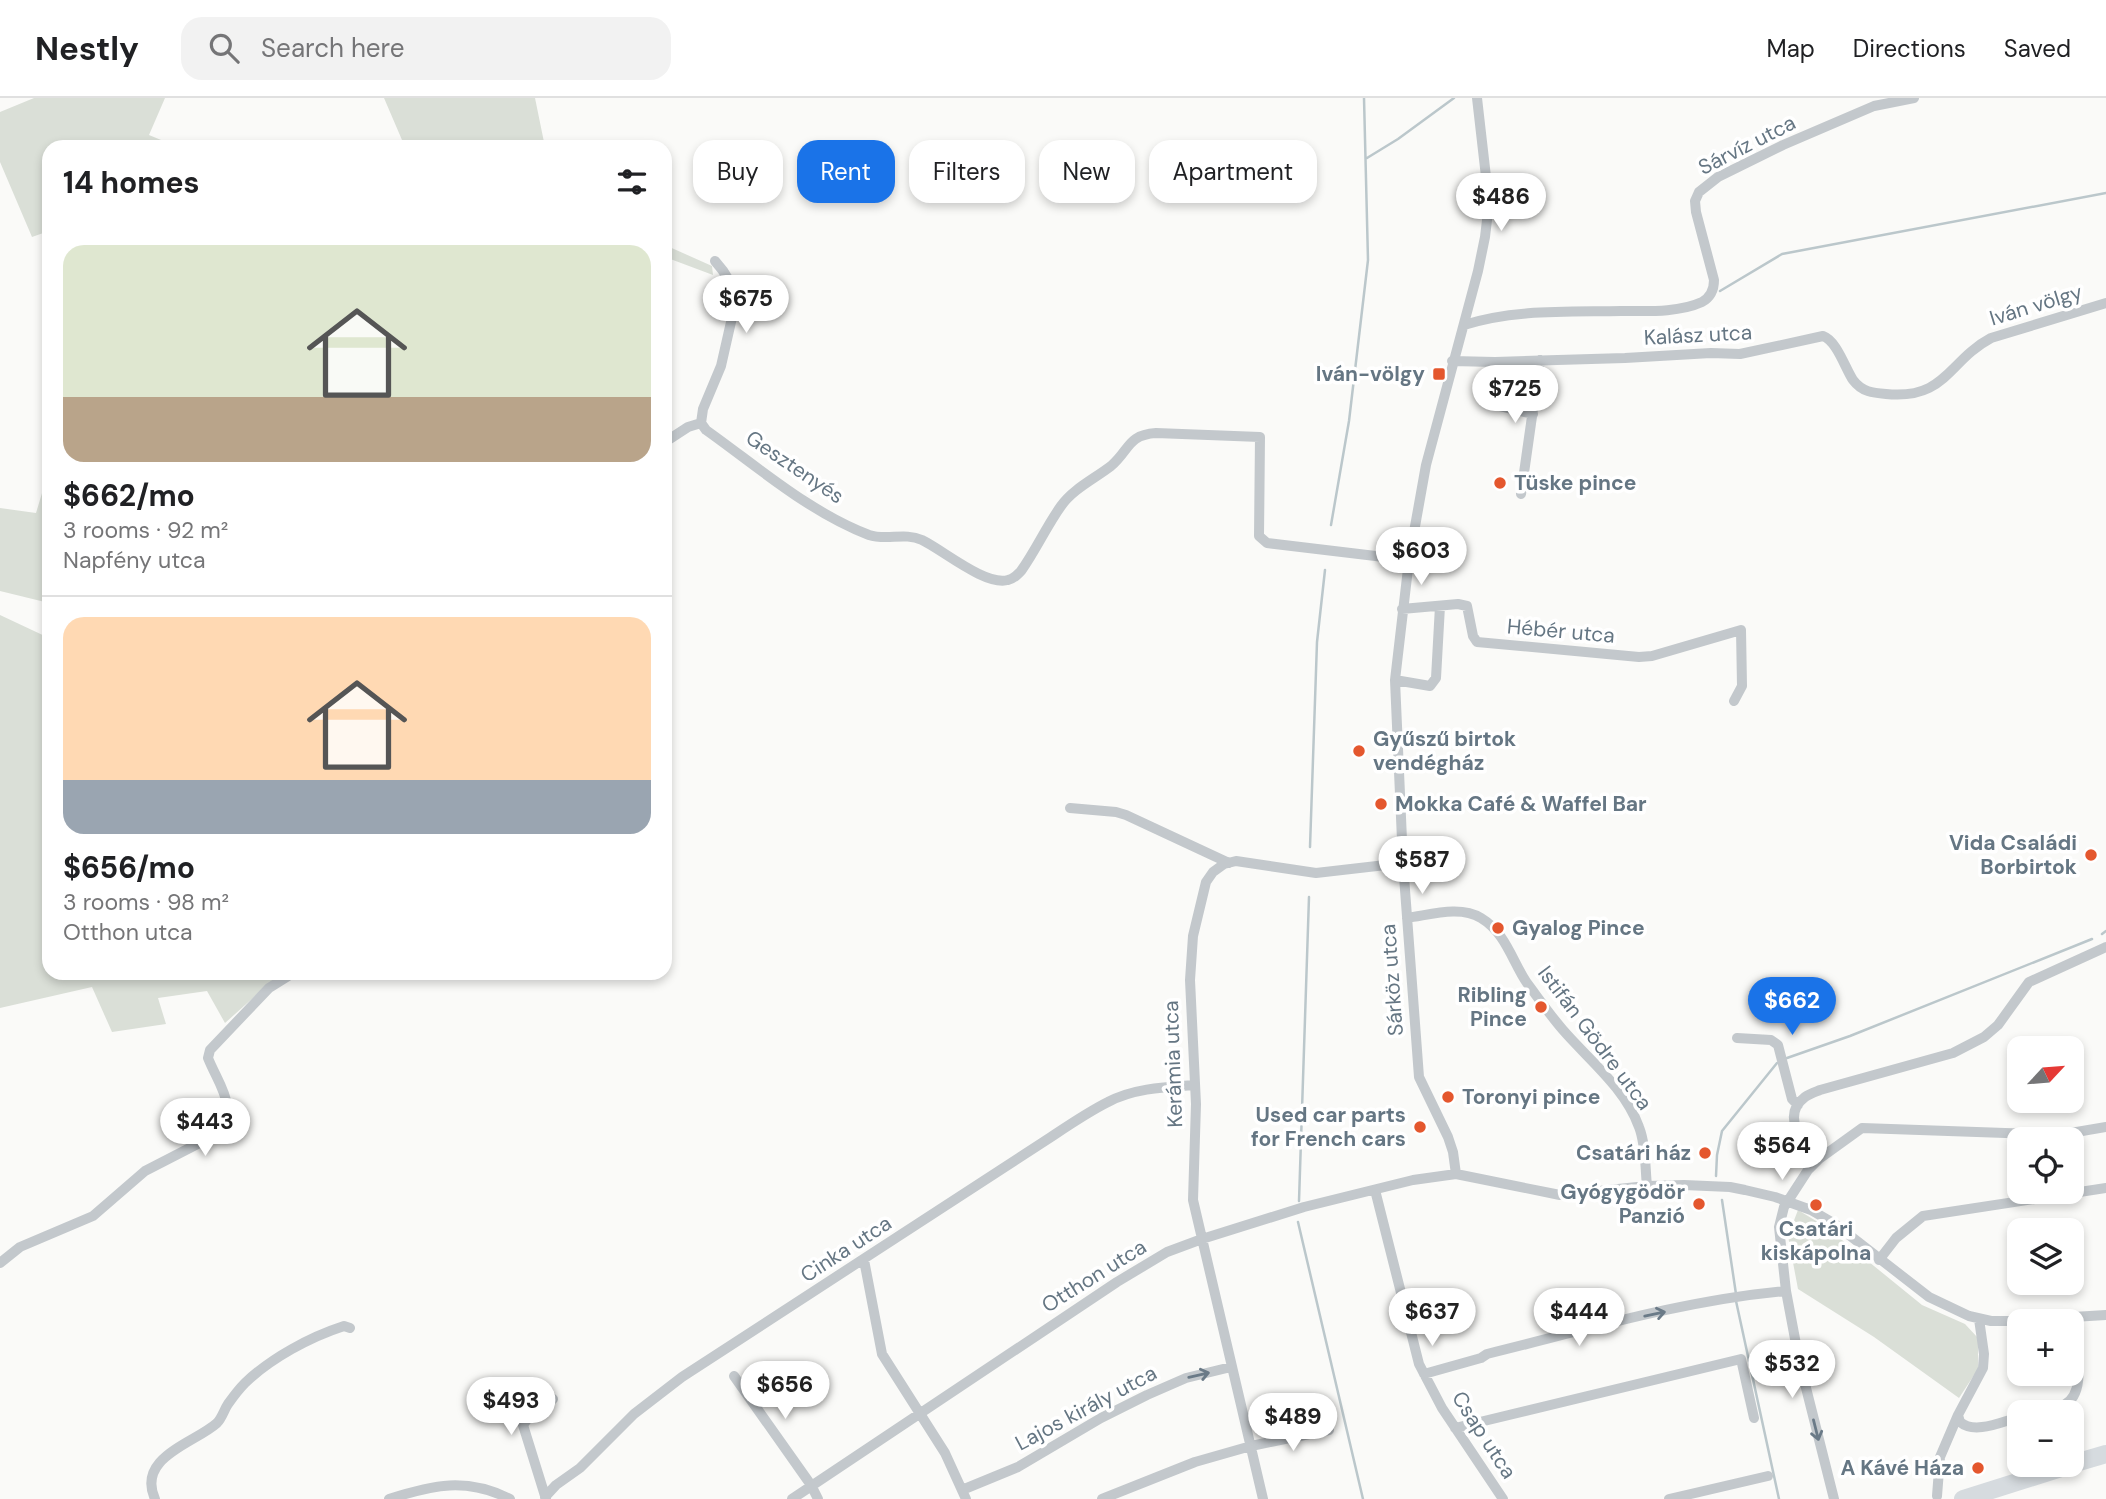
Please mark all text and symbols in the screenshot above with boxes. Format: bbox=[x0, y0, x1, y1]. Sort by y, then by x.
search box bbox=[181, 17, 671, 80]
text: Nestly bbox=[35, 27, 139, 70]
icon: search bbox=[205, 29, 243, 67]
text: Search here bbox=[261, 31, 405, 65]
text: Map bbox=[1767, 33, 1815, 64]
text: Directions bbox=[1853, 33, 1966, 64]
text: Saved bbox=[2004, 33, 2071, 64]
street label: Sárvíz utca bbox=[1694, 109, 1800, 181]
chip: Buy bbox=[693, 140, 783, 203]
chip: Rent bbox=[797, 140, 895, 203]
chip: Filters bbox=[909, 140, 1025, 203]
chip: New bbox=[1039, 140, 1135, 203]
chip: Apartment bbox=[1149, 140, 1317, 203]
text: 14 homes bbox=[63, 163, 200, 202]
icon: filters bbox=[613, 163, 651, 201]
pin: $486 bbox=[1460, 174, 1542, 233]
text: $486 bbox=[1472, 181, 1530, 211]
pin: $675 bbox=[705, 275, 787, 335]
street label: Iván völgy bbox=[1986, 278, 2086, 332]
text: $675 bbox=[719, 283, 773, 313]
icon: home bbox=[294, 290, 420, 416]
street label: Kalász utca bbox=[1643, 318, 1753, 352]
place label: Iván-völgy bbox=[1316, 360, 1425, 388]
marker: Iván-völgy bbox=[1431, 366, 1447, 382]
pin: $725 bbox=[1474, 366, 1556, 425]
text: $725 bbox=[1488, 373, 1542, 403]
street label: Gesztenyés bbox=[740, 424, 850, 510]
place label: Tüske pince bbox=[1514, 469, 1636, 497]
marker: Tüske pince bbox=[1492, 475, 1508, 491]
text: $662/mo bbox=[63, 476, 195, 515]
text: 3 rooms · 92 m² bbox=[63, 515, 228, 545]
pin: $603 bbox=[1380, 528, 1462, 587]
text: $603 bbox=[1392, 535, 1450, 565]
text: Napfény utca bbox=[63, 545, 206, 575]
street label: Hébér utca bbox=[1506, 612, 1616, 650]
icon: home bbox=[294, 662, 420, 788]
place label: Gyűszű birtok vendégház bbox=[1373, 725, 1516, 777]
marker: Gyűszű birtok vendégház bbox=[1351, 743, 1367, 759]
place label: Mokka Café & Waffel Bar bbox=[1395, 790, 1647, 818]
marker: Mokka Café & Waffel Bar bbox=[1373, 796, 1389, 812]
place label: Vida Családi Borbirtok bbox=[1949, 829, 2077, 881]
pin: $587 bbox=[1381, 836, 1463, 896]
text: $587 bbox=[1395, 844, 1449, 874]
marker: Vida Családi Borbirtok bbox=[2083, 847, 2099, 863]
text: $656/mo bbox=[63, 848, 195, 887]
text: 3 rooms · 98 m² bbox=[63, 887, 229, 917]
place label: Gyalog Pince bbox=[1512, 914, 1645, 942]
text: Otthon utca bbox=[63, 917, 193, 947]
marker: Gyalog Pince bbox=[1490, 920, 1506, 936]
street label: Sárköz utca bbox=[1374, 923, 1410, 1037]
street label: Istifán Gödre utca bbox=[1531, 960, 1659, 1116]
pin: $662 bbox=[1751, 978, 1833, 1037]
place label: Ribling Pince bbox=[1457, 981, 1527, 1033]
text: $662 bbox=[1764, 985, 1820, 1015]
marker: Ribling Pince bbox=[1533, 999, 1549, 1015]
street label: Kerámia utca bbox=[1157, 1000, 1189, 1128]
north arrow bbox=[2007, 1036, 2084, 1113]
map controls bbox=[2007, 1036, 2084, 1477]
place label: Toronyi pince bbox=[1462, 1083, 1601, 1111]
marker: Toronyi pince bbox=[1440, 1089, 1456, 1105]
pin: $443 bbox=[164, 1098, 246, 1158]
place label: Used car parts for French cars bbox=[1251, 1101, 1406, 1153]
text: $443 bbox=[176, 1106, 234, 1136]
marker: Used car parts for French cars bbox=[1412, 1119, 1428, 1135]
pin: $564 bbox=[1741, 1122, 1823, 1182]
button: locate bbox=[2007, 1127, 2084, 1204]
text: $564 bbox=[1753, 1130, 1811, 1160]
place label: Csatári ház bbox=[1576, 1139, 1691, 1167]
marker: Csatári ház bbox=[1697, 1145, 1713, 1161]
place label: Gyógygödör Panzió bbox=[1560, 1178, 1685, 1230]
marker: Gyógygödör Panzió bbox=[1691, 1196, 1707, 1212]
marker: Csatári kiskápolna bbox=[1808, 1197, 1824, 1213]
street label: Cinka utca bbox=[795, 1209, 897, 1289]
place label: Csatári kiskápolna bbox=[1761, 1215, 1871, 1267]
button: layers bbox=[2007, 1218, 2084, 1295]
street label: Otthon utca bbox=[1036, 1233, 1152, 1319]
pin: $637 bbox=[1391, 1288, 1473, 1348]
pin: $444 bbox=[1538, 1288, 1620, 1348]
text: $637 bbox=[1405, 1296, 1459, 1326]
text: $444 bbox=[1550, 1296, 1608, 1326]
one-way arrow bbox=[1644, 1306, 1666, 1319]
button: + bbox=[2007, 1309, 2084, 1386]
pin: $532 bbox=[1751, 1340, 1833, 1400]
text: $532 bbox=[1764, 1348, 1820, 1378]
street label: Lajos király utca bbox=[1010, 1359, 1162, 1457]
pin: $656 bbox=[744, 1362, 826, 1421]
one-way arrow bbox=[1187, 1368, 1210, 1381]
text: $656 bbox=[757, 1369, 813, 1399]
pin: $493 bbox=[470, 1378, 552, 1437]
text: $493 bbox=[482, 1385, 540, 1415]
street label: Csap utca bbox=[1445, 1386, 1523, 1484]
pin: $489 bbox=[1252, 1394, 1334, 1453]
button: − bbox=[2007, 1400, 2084, 1477]
text: $489 bbox=[1264, 1401, 1322, 1431]
one-way arrow bbox=[1810, 1418, 1823, 1441]
place label: A Kávé Háza bbox=[1840, 1454, 1964, 1482]
marker: A Kávé Háza bbox=[1970, 1460, 1986, 1476]

